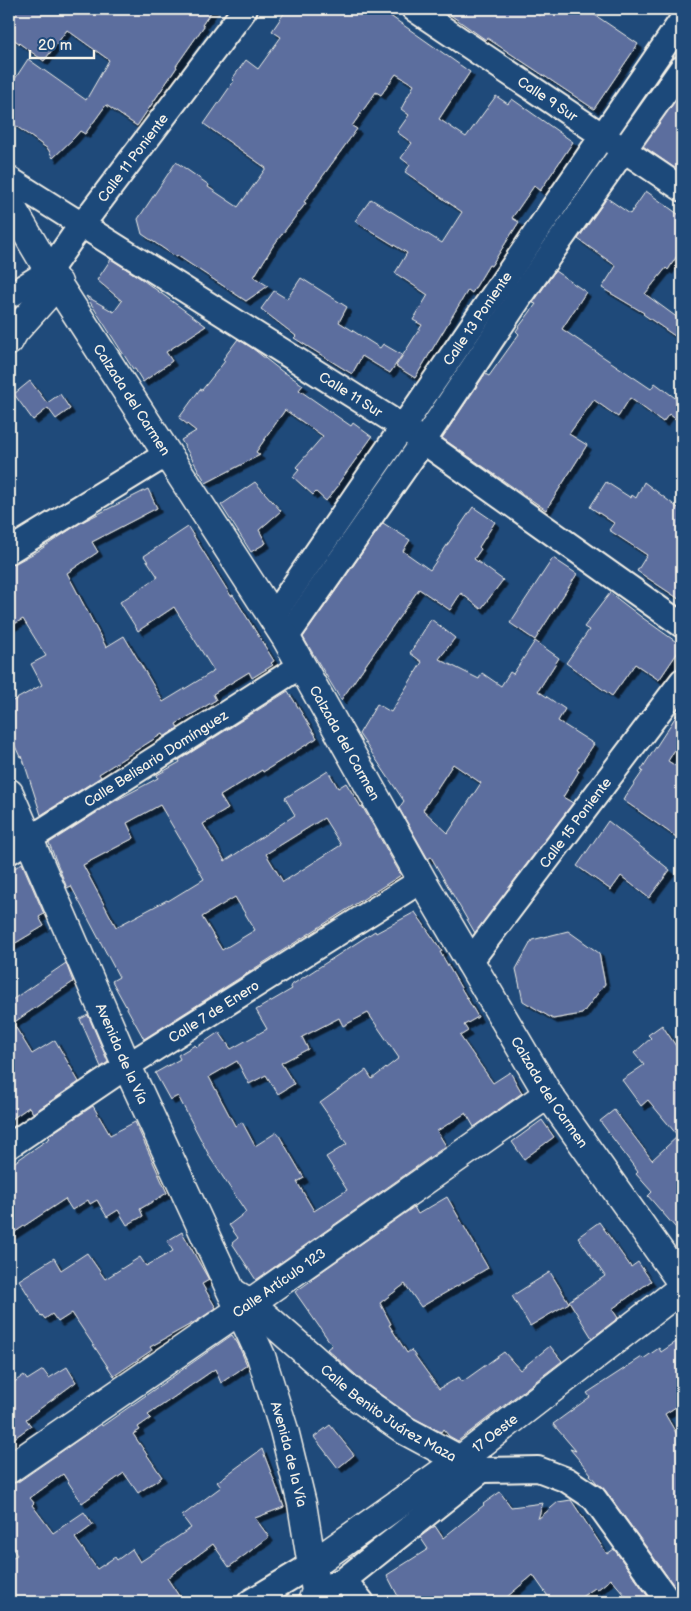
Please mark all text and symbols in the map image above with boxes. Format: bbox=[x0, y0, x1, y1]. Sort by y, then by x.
scale bar bbox=[30, 28, 94, 60]
text: 20 m bbox=[38, 36, 72, 55]
street label: Calle 9 Sur bbox=[514, 72, 582, 126]
street label: Calle 11 Poniente bbox=[94, 110, 172, 205]
street label: Calle 13 Poniente bbox=[439, 268, 515, 368]
street label: Calzada del Carmen bbox=[90, 341, 174, 459]
street label: Calle 11 Sur bbox=[316, 368, 387, 421]
street label: Calzada del Carmen bbox=[306, 682, 384, 803]
street label: Calle Belisario Domínguez bbox=[81, 706, 231, 811]
street label: Calle 15 Poniente bbox=[535, 774, 615, 871]
street label: Calle 7 de Enero bbox=[165, 976, 262, 1046]
street label: Avenida de la Vía bbox=[92, 1001, 152, 1107]
street label: Calzada del Carmen bbox=[508, 1033, 592, 1151]
street label: Calle Artículo 123 bbox=[229, 1244, 329, 1321]
street label: Calle Benito Juárez Maza bbox=[317, 1361, 459, 1465]
street label: Avenida de la Vía bbox=[267, 1399, 311, 1509]
street label: 17 Oeste bbox=[468, 1410, 521, 1456]

